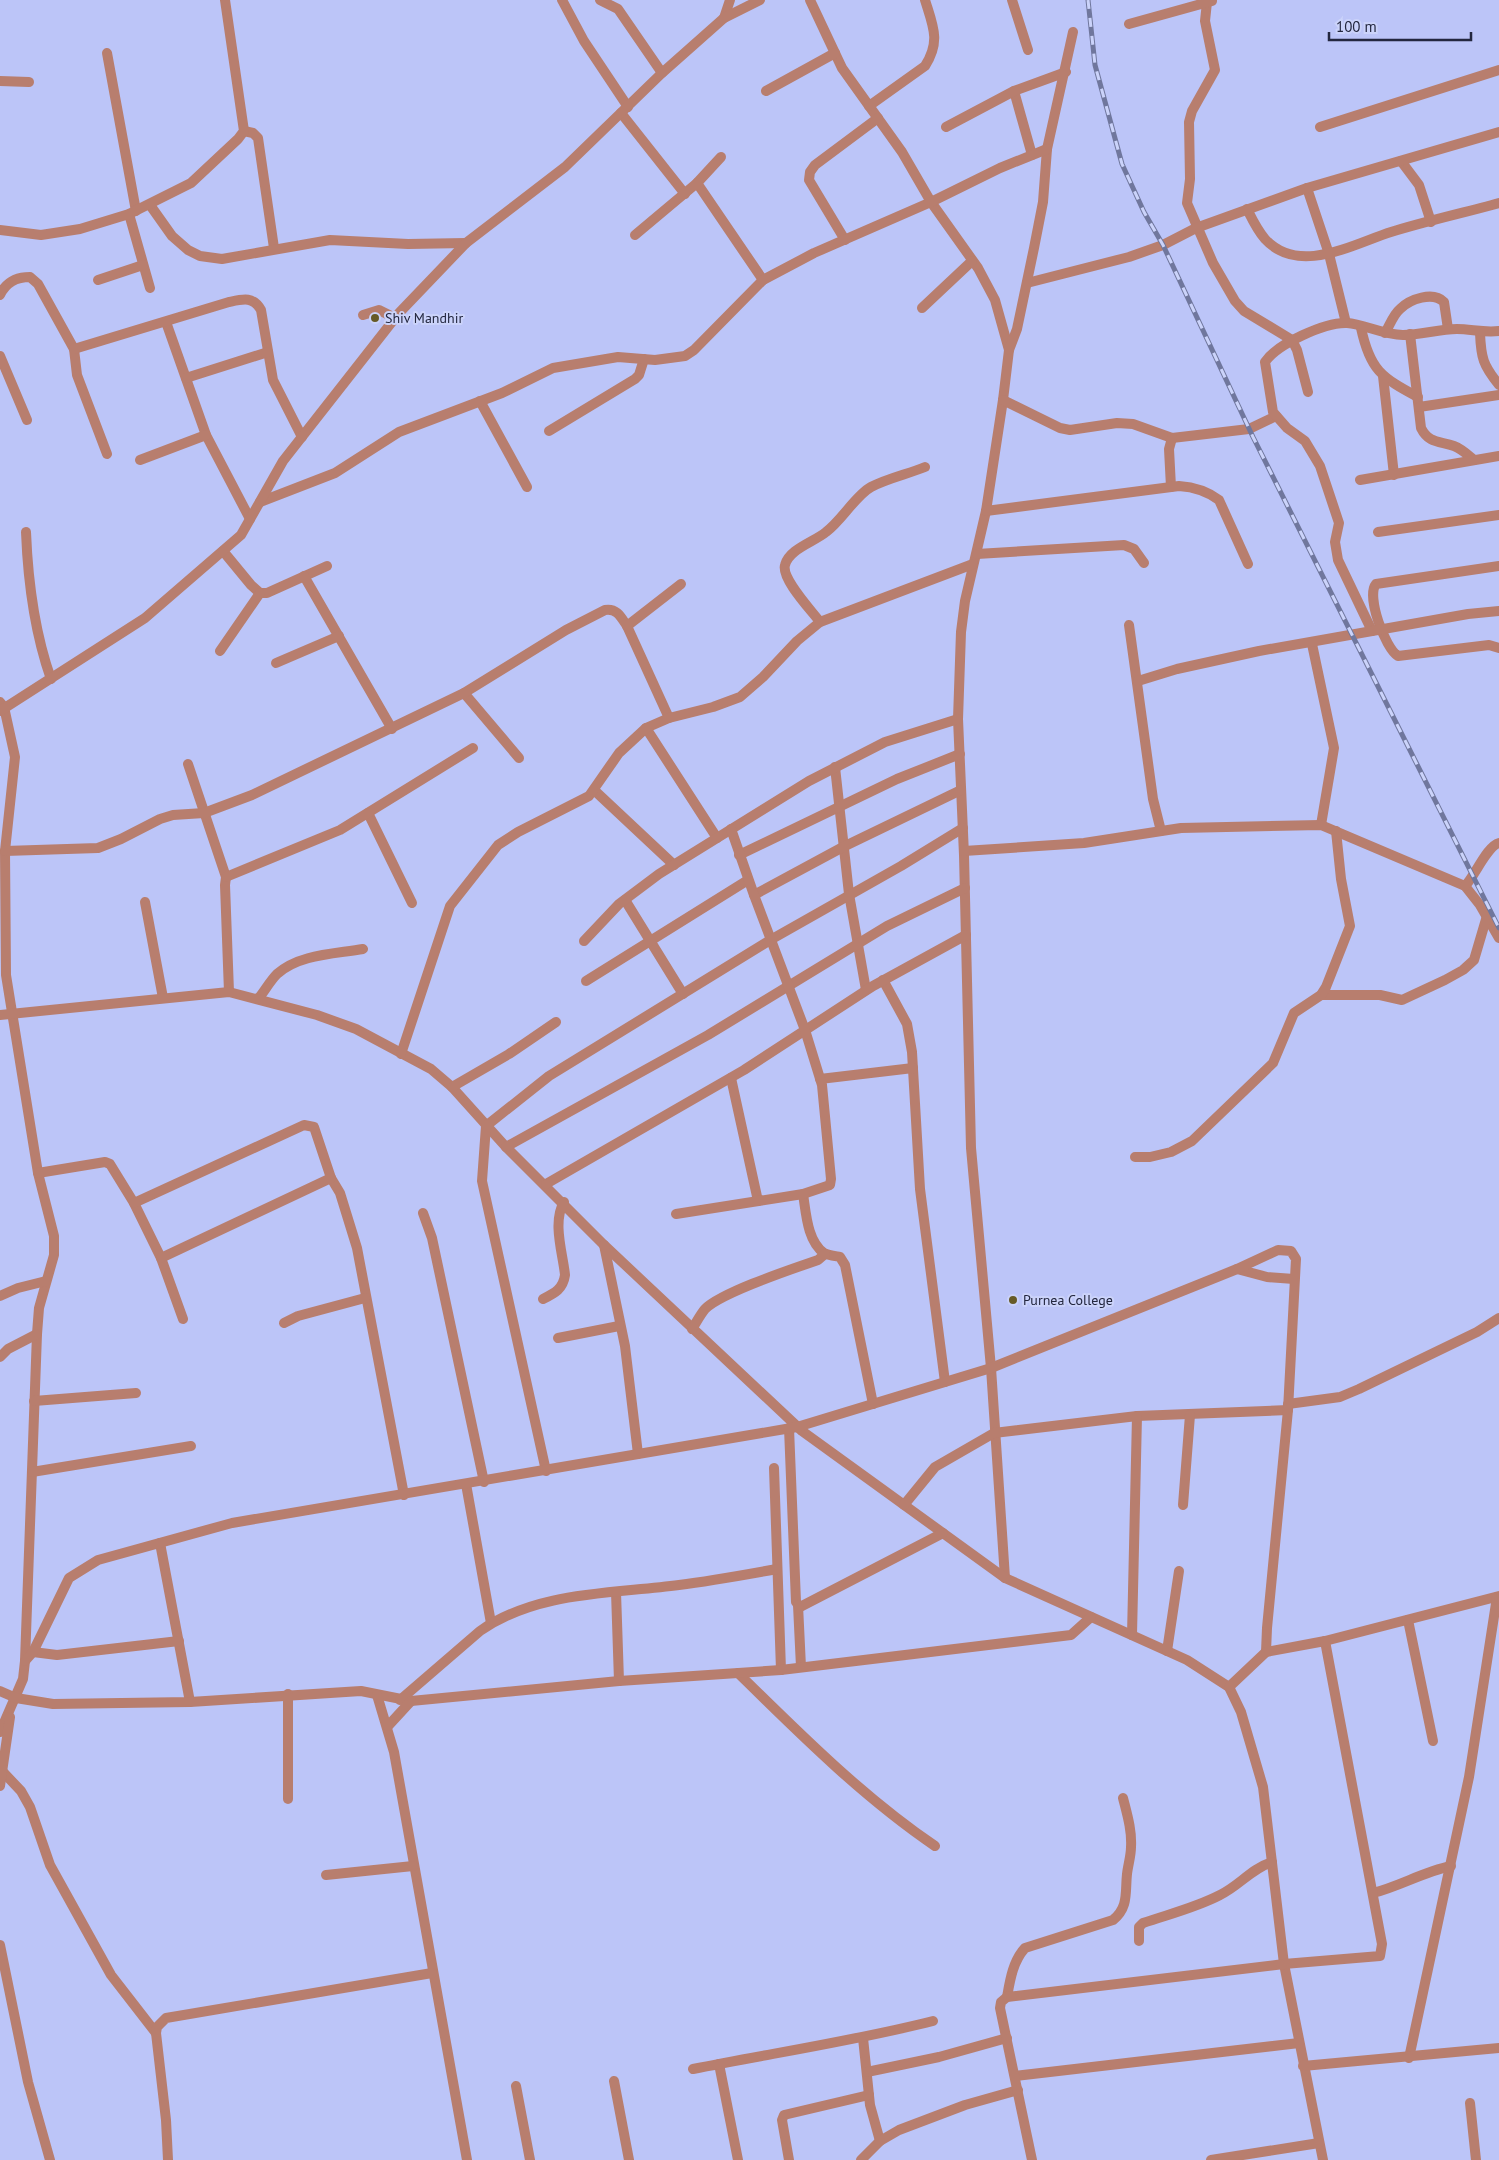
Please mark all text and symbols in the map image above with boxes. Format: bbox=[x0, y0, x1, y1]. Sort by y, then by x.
scale bar bbox=[1329, 10, 1472, 42]
text: 100 m bbox=[1336, 17, 1377, 36]
place label: Shiv Mandhir bbox=[385, 309, 463, 327]
marker: Shiv Mandhir bbox=[369, 312, 381, 324]
place label: Purnea College bbox=[1023, 1291, 1113, 1309]
marker: Purnea College bbox=[1007, 1294, 1019, 1306]

